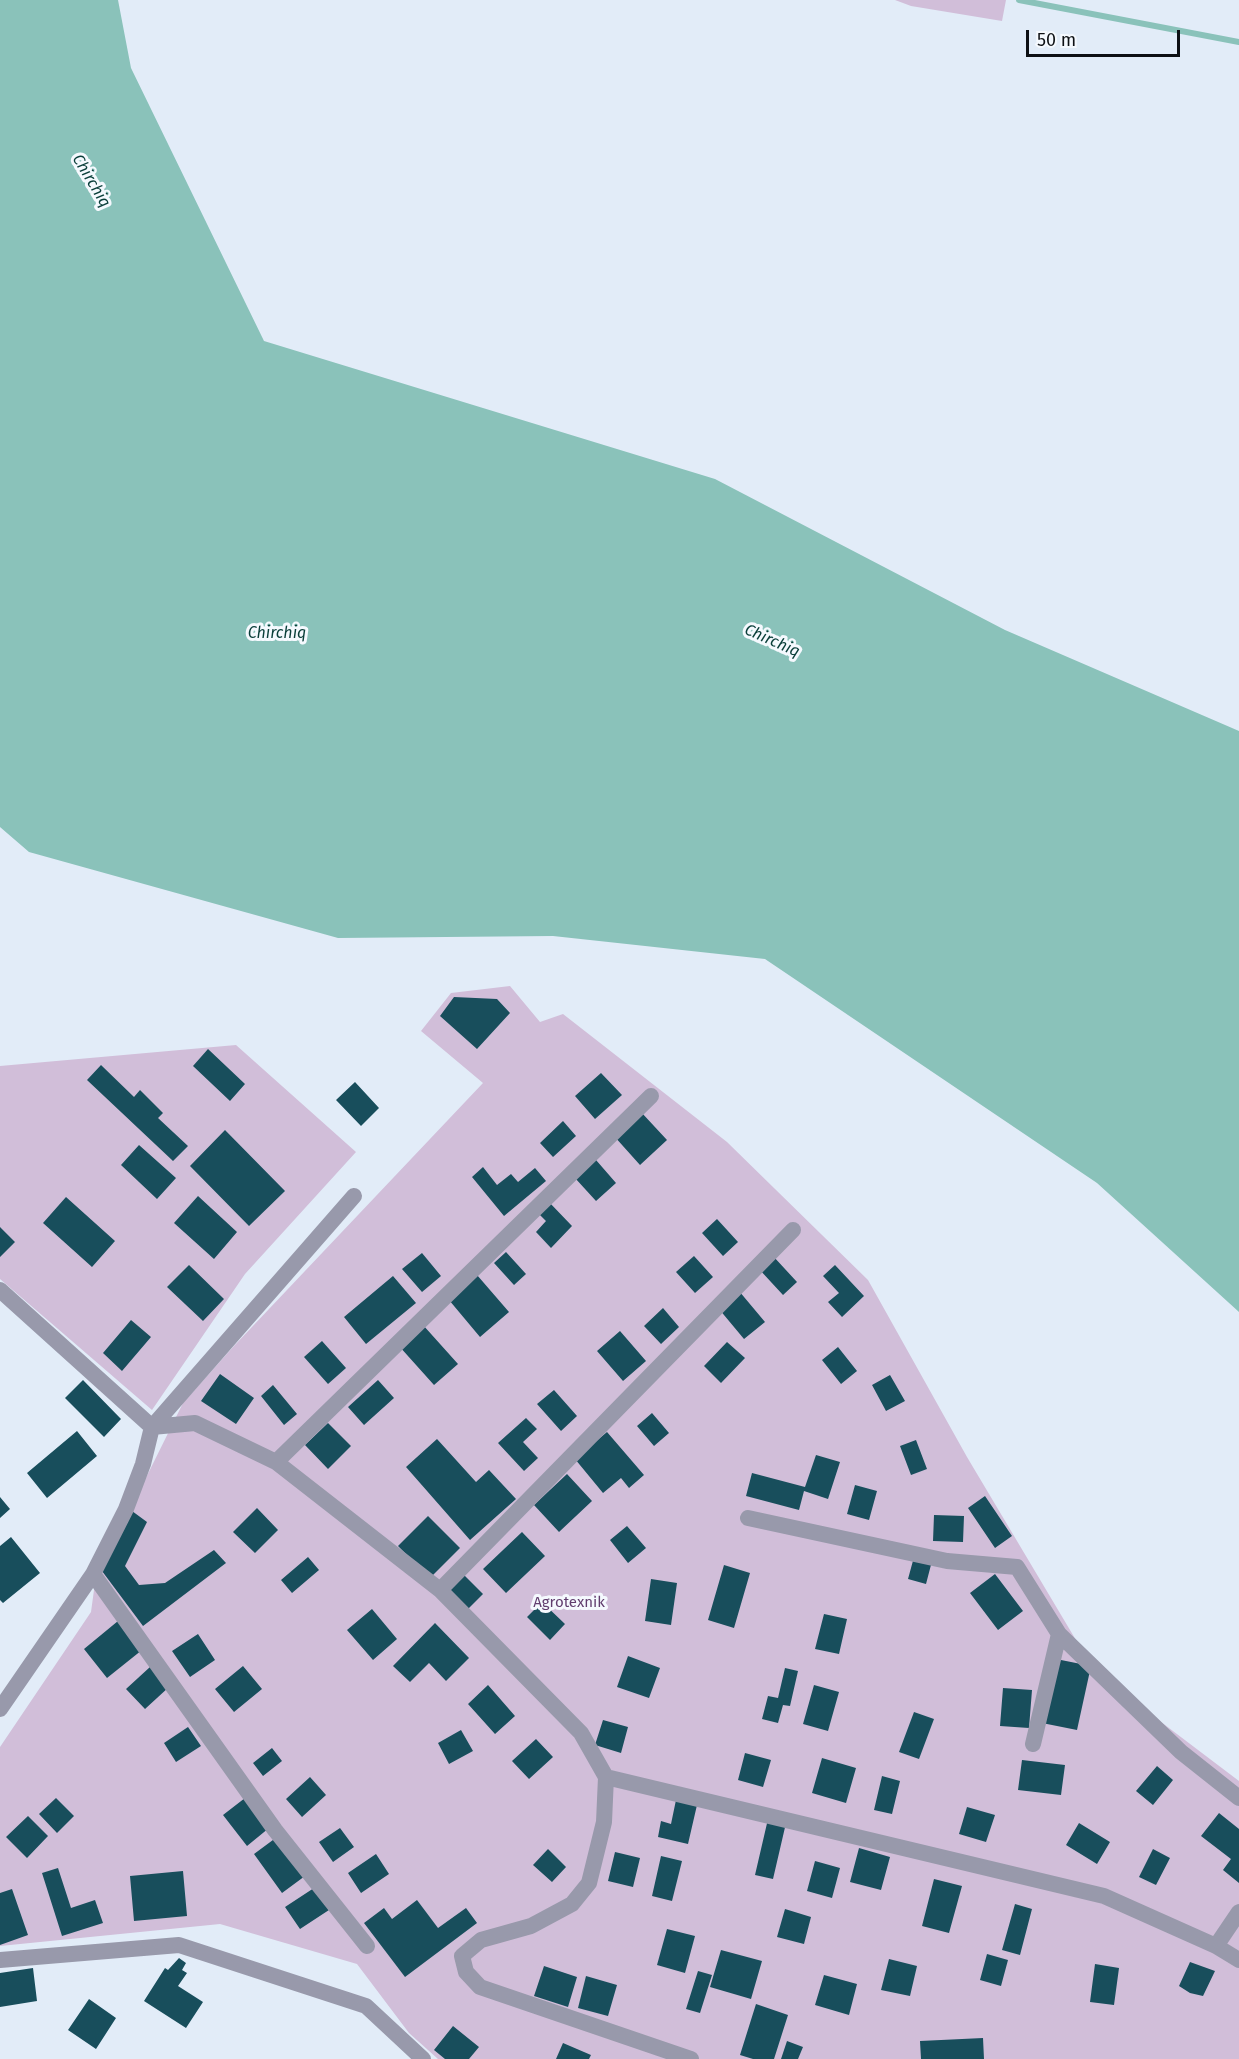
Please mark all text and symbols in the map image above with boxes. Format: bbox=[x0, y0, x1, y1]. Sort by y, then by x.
scale bar bbox=[1029, 18, 1184, 56]
text: 50 m bbox=[1037, 29, 1076, 51]
water label: Chirchiq bbox=[68, 151, 114, 211]
water label: Chirchiq bbox=[741, 620, 803, 662]
water label: Chirchiq bbox=[248, 624, 306, 644]
park label: Agrotexnik bbox=[533, 1594, 605, 1612]

